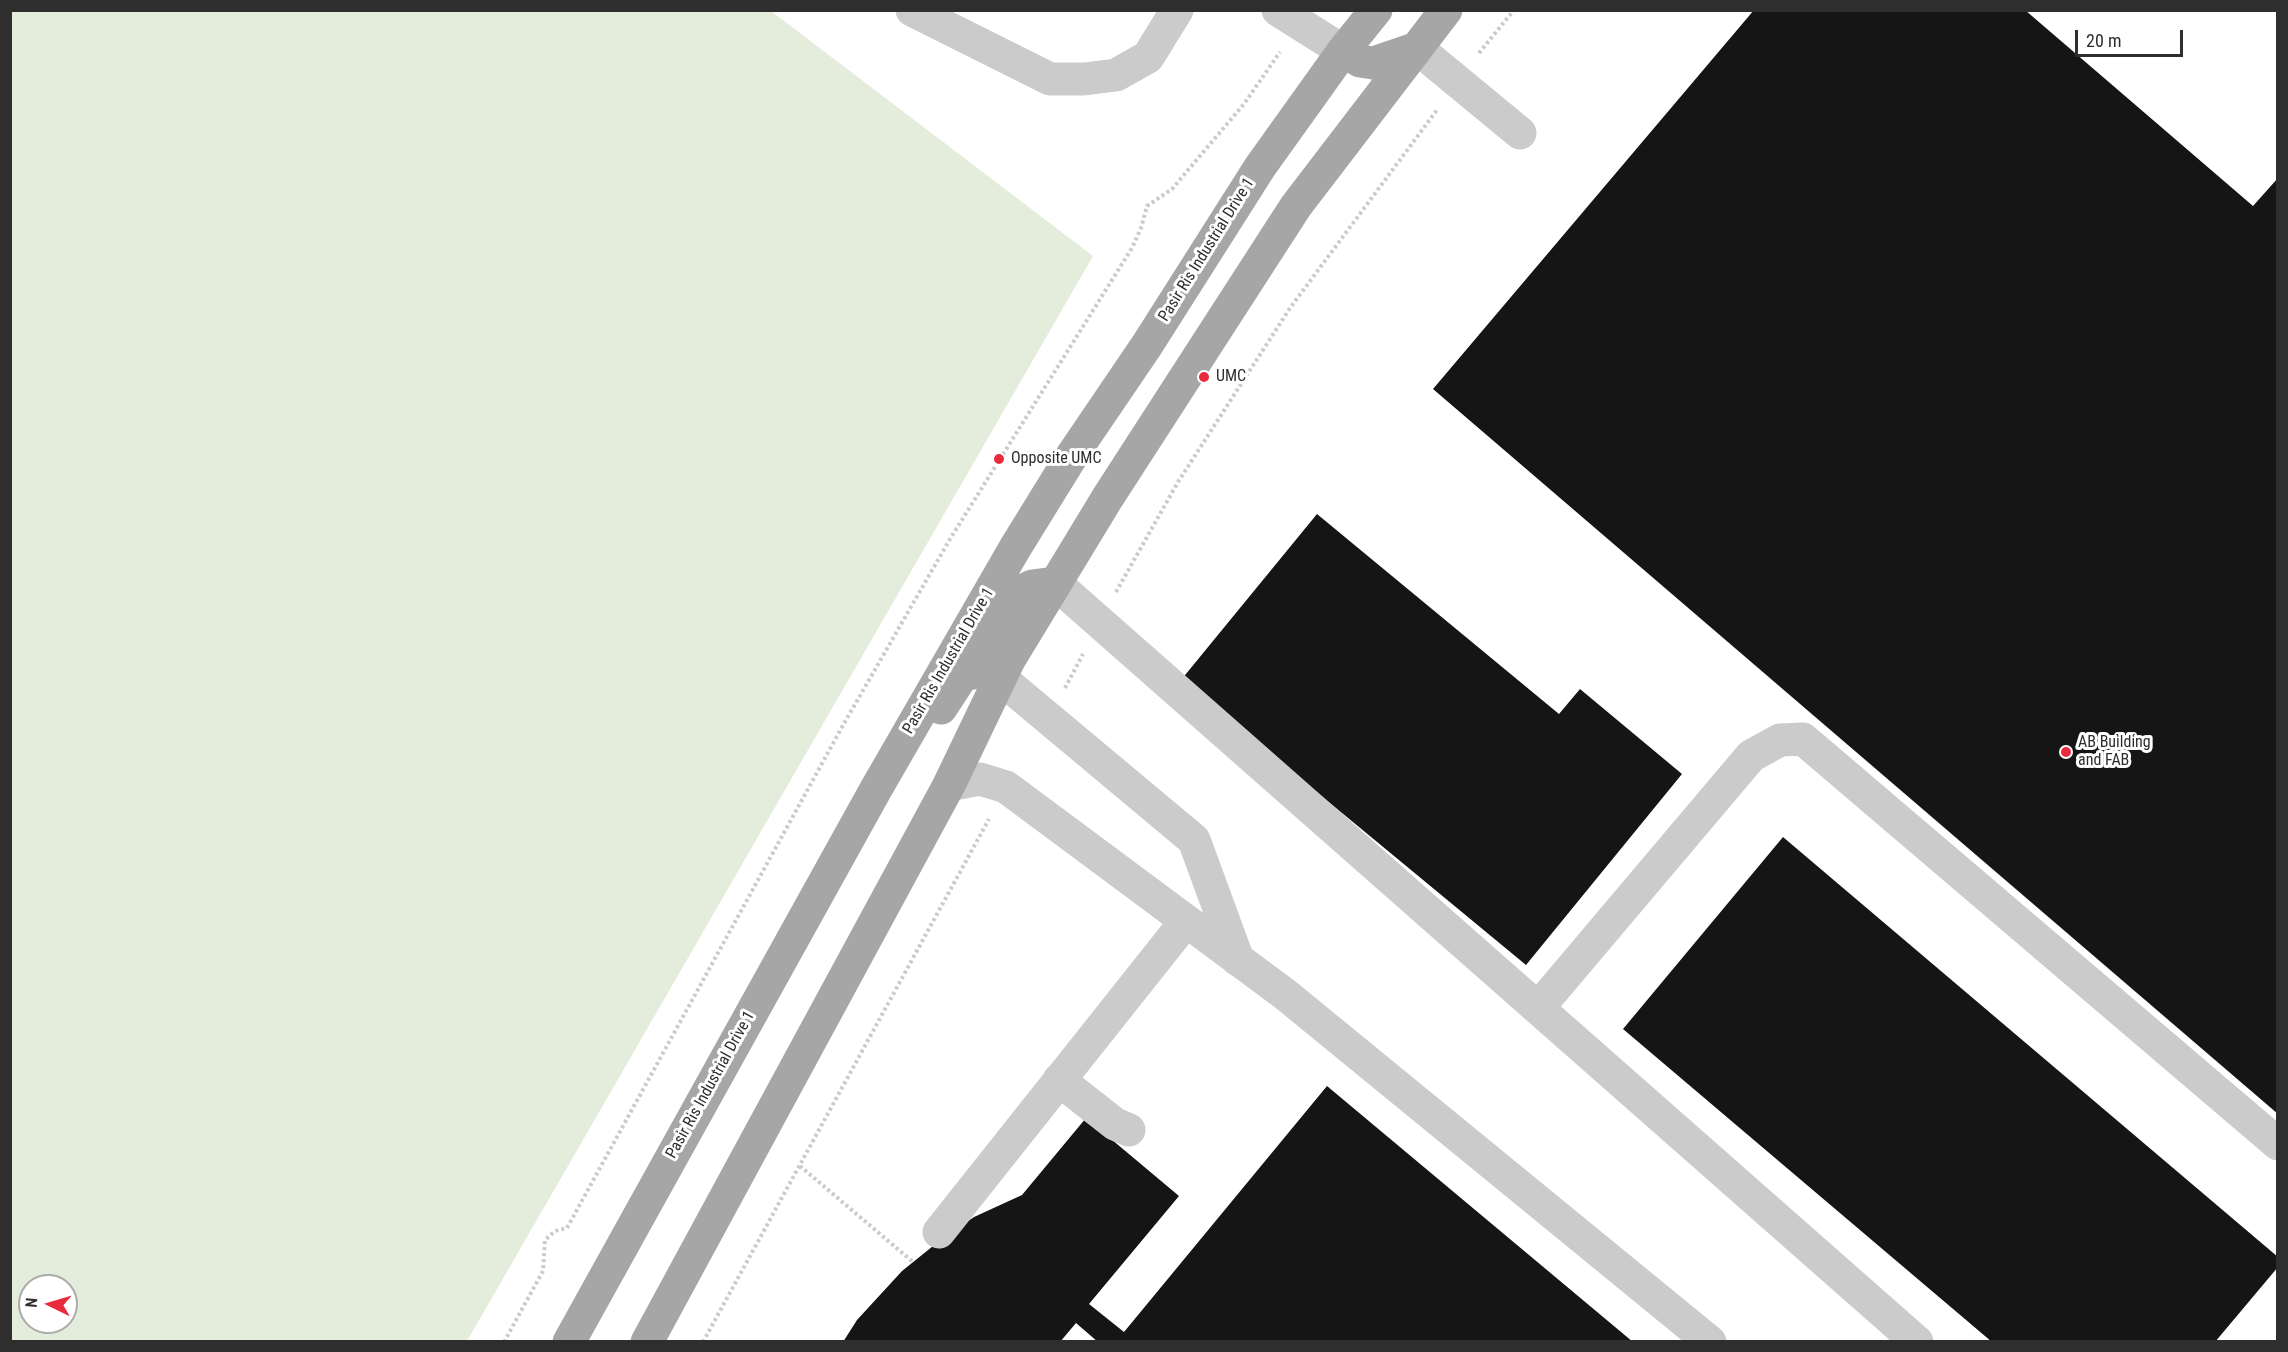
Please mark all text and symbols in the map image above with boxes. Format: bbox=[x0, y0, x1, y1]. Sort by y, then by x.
scale bar bbox=[2078, 18, 2186, 56]
text: 20 m bbox=[2086, 30, 2121, 51]
street label: Pasir Ris Industrial Drive 1 bbox=[1155, 175, 1259, 325]
place label: UMC bbox=[1216, 367, 1246, 387]
marker: UMC bbox=[1197, 370, 1211, 384]
place label: Opposite UMC bbox=[1011, 449, 1101, 469]
marker: Opposite UMC bbox=[992, 452, 1006, 466]
street label: Pasir Ris Industrial Drive 1 bbox=[899, 584, 999, 738]
place label: AB Building and FAB bbox=[2078, 733, 2151, 771]
marker: AB Building and FAB bbox=[2059, 745, 2073, 759]
street label: Pasir Ris Industrial Drive 1 bbox=[662, 1008, 760, 1162]
north arrow bbox=[18, 1274, 78, 1334]
text: N bbox=[22, 1297, 41, 1308]

